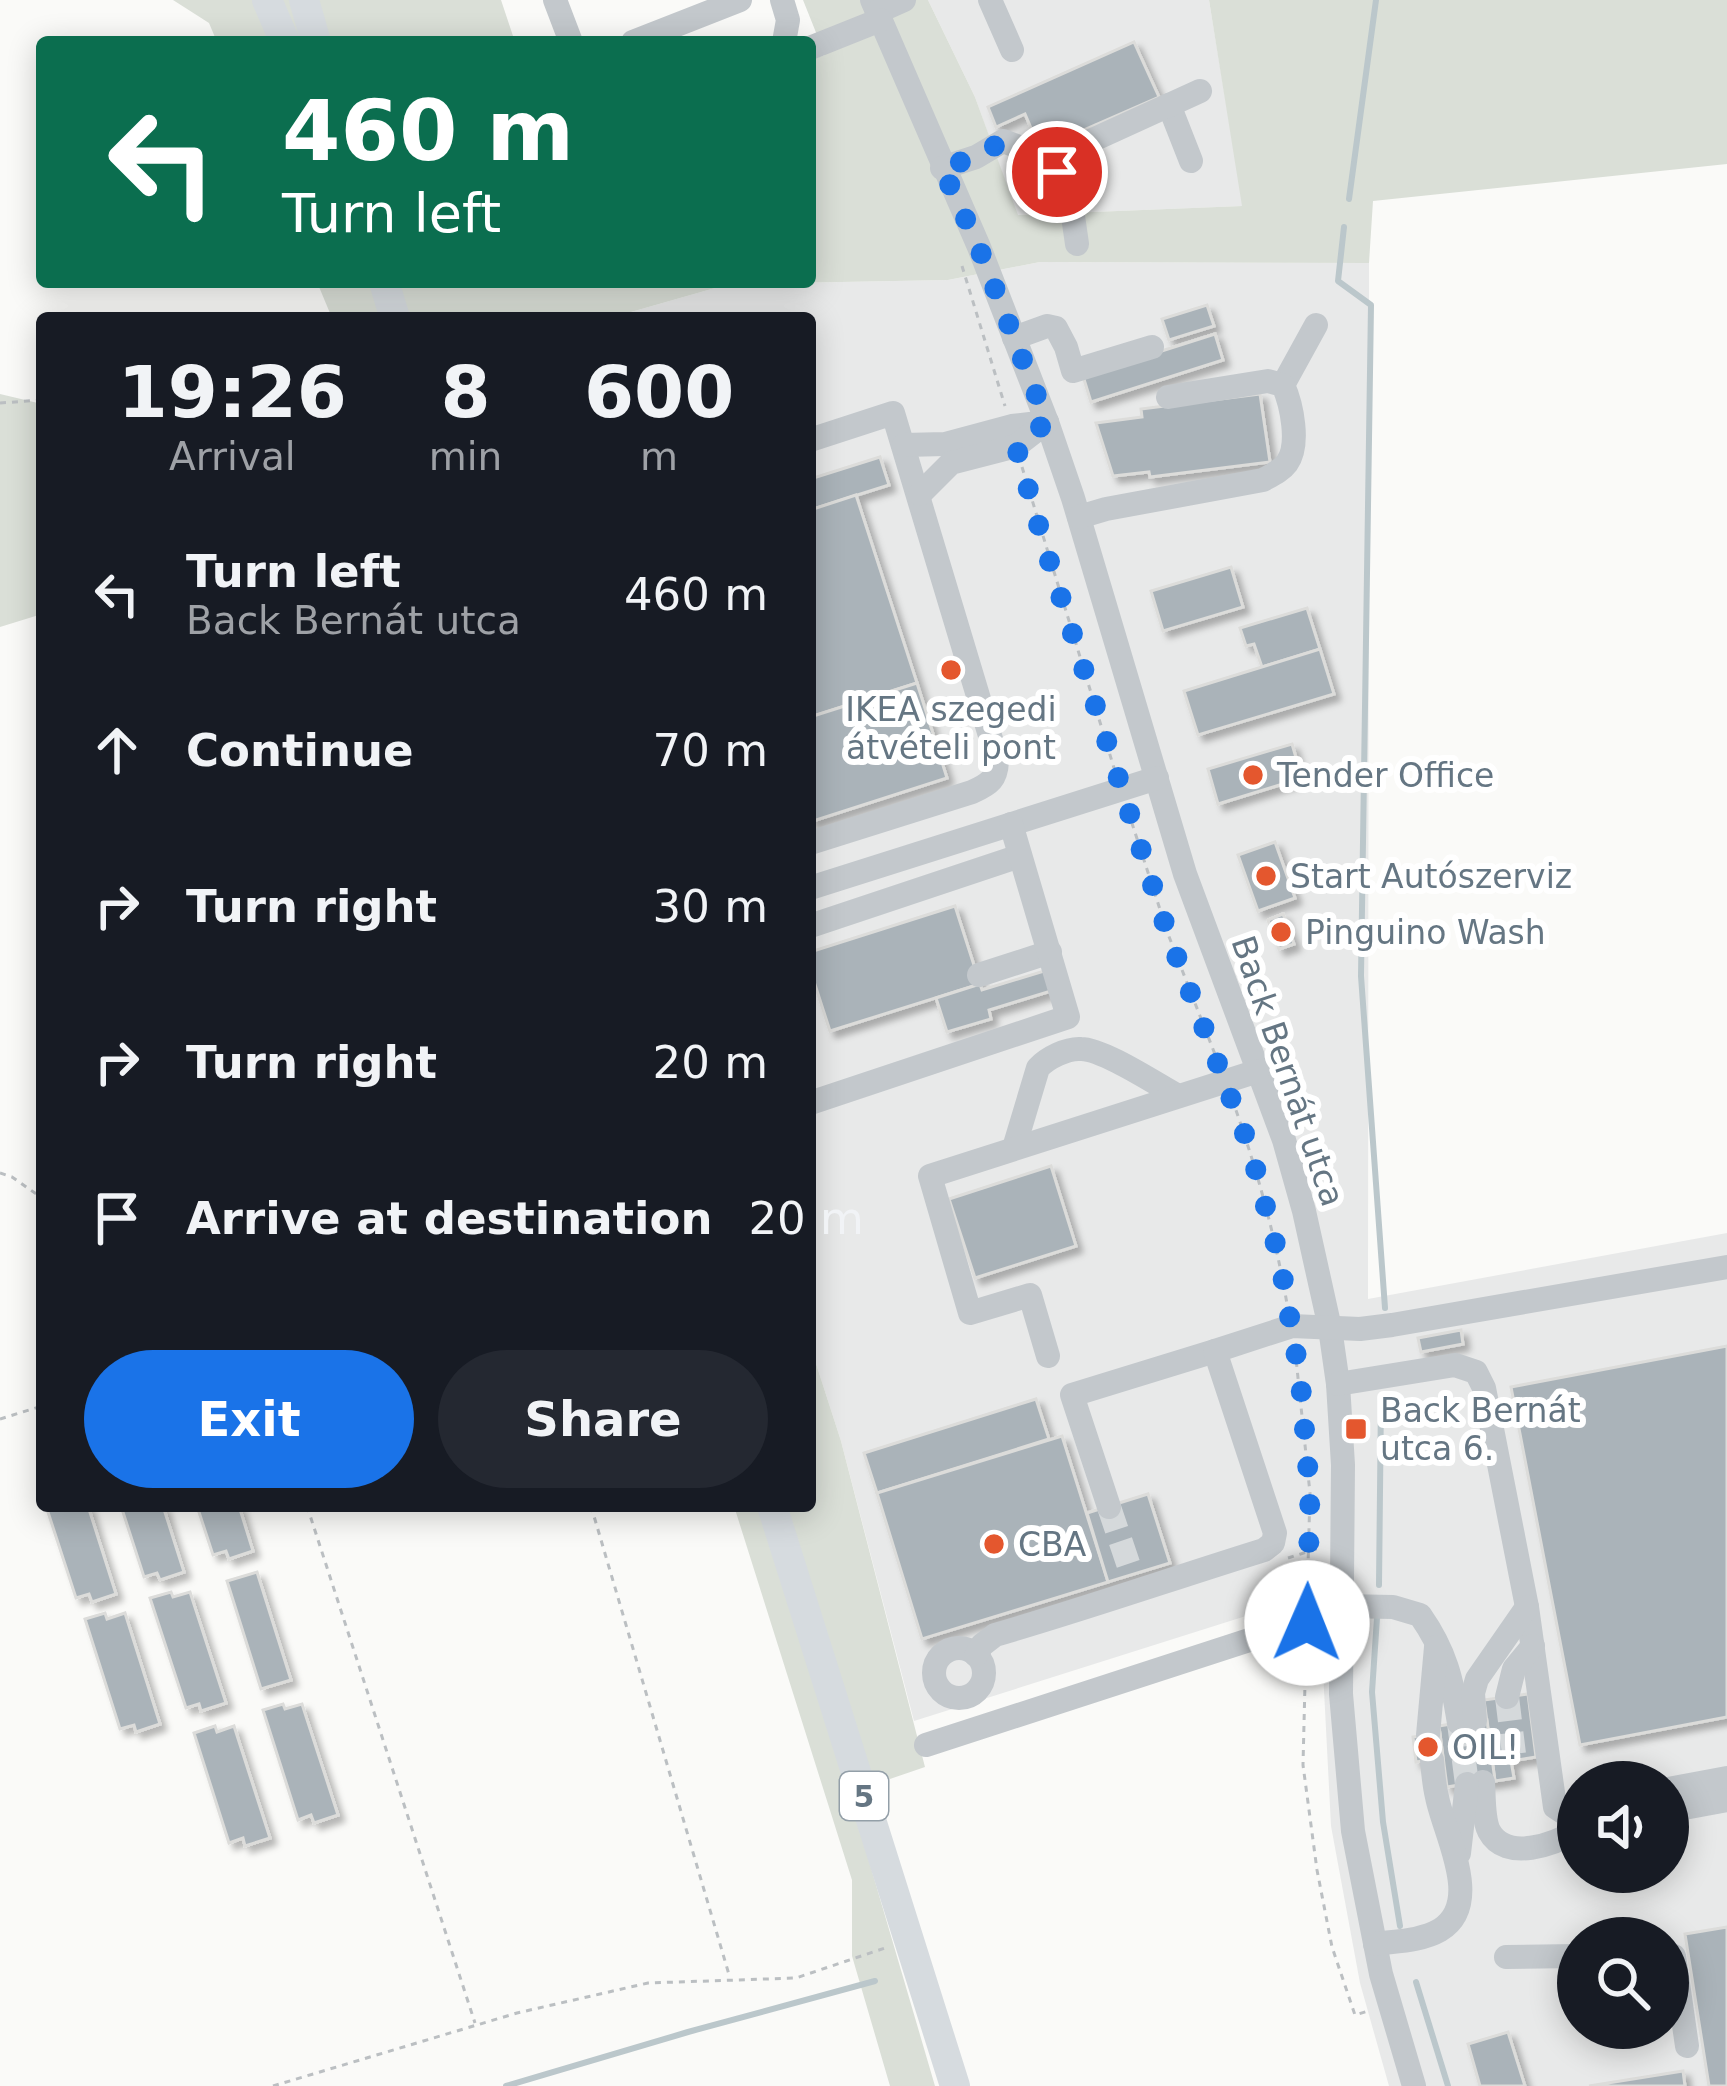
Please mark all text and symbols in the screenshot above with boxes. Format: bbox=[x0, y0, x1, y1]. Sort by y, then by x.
text: 460 m bbox=[282, 82, 574, 180]
icon: left bbox=[84, 84, 240, 240]
pin bbox=[1006, 121, 1108, 223]
icon: arrive bbox=[1024, 139, 1090, 205]
text: Turn left bbox=[282, 182, 501, 245]
text: 19:26 bbox=[118, 350, 347, 434]
text: 8 bbox=[440, 350, 490, 434]
text: 600 bbox=[584, 350, 734, 434]
text: Arrival bbox=[169, 434, 296, 479]
text: min bbox=[429, 434, 502, 479]
text: m bbox=[640, 434, 678, 479]
text: Turn left bbox=[186, 545, 401, 598]
icon: left bbox=[84, 561, 150, 627]
text: 460 m bbox=[624, 568, 768, 621]
text: Back Bernát utca bbox=[186, 598, 521, 643]
marker: IKEA szegedi átvételi pont bbox=[938, 657, 964, 683]
place label: IKEA szegedi átvételi pont bbox=[845, 690, 1057, 767]
icon: ahead bbox=[84, 717, 150, 783]
text: Continue bbox=[186, 724, 414, 777]
text: 70 m bbox=[653, 724, 768, 777]
place label: Tender Office bbox=[1276, 756, 1494, 795]
marker: Tender Office bbox=[1240, 762, 1266, 788]
place label: Start Autószerviz bbox=[1290, 857, 1572, 896]
marker: Start Autószerviz bbox=[1253, 863, 1279, 889]
icon: right bbox=[84, 873, 150, 939]
text: Turn right bbox=[186, 880, 437, 933]
text: 30 m bbox=[653, 880, 768, 933]
place label: Pinguino Wash bbox=[1305, 913, 1546, 952]
marker: Pinguino Wash bbox=[1268, 919, 1294, 945]
street label: Back Bernát utca bbox=[1223, 931, 1353, 1211]
icon: right bbox=[84, 1029, 150, 1095]
text: Turn right bbox=[186, 1036, 437, 1089]
text: 20 m bbox=[653, 1036, 768, 1089]
icon: arrive bbox=[84, 1185, 150, 1251]
text: Arrive at destination bbox=[186, 1192, 712, 1245]
text: 20 m bbox=[748, 1192, 864, 1245]
button: Exit bbox=[84, 1350, 414, 1488]
button: Share bbox=[438, 1350, 768, 1488]
place label: Back Bernát utca 6. bbox=[1380, 1391, 1581, 1468]
marker: Back Bernát utca 6. bbox=[1343, 1416, 1369, 1442]
place label: CBA bbox=[1018, 1525, 1087, 1564]
marker: CBA bbox=[981, 1531, 1007, 1557]
position arrow bbox=[1244, 1560, 1370, 1686]
place label: OIL! bbox=[1452, 1728, 1519, 1767]
marker: OIL! bbox=[1415, 1734, 1441, 1760]
map controls bbox=[1557, 1761, 1689, 2049]
button: sound bbox=[1557, 1761, 1689, 1893]
road number: 5 bbox=[840, 1772, 888, 1820]
button: search bbox=[1557, 1917, 1689, 2049]

